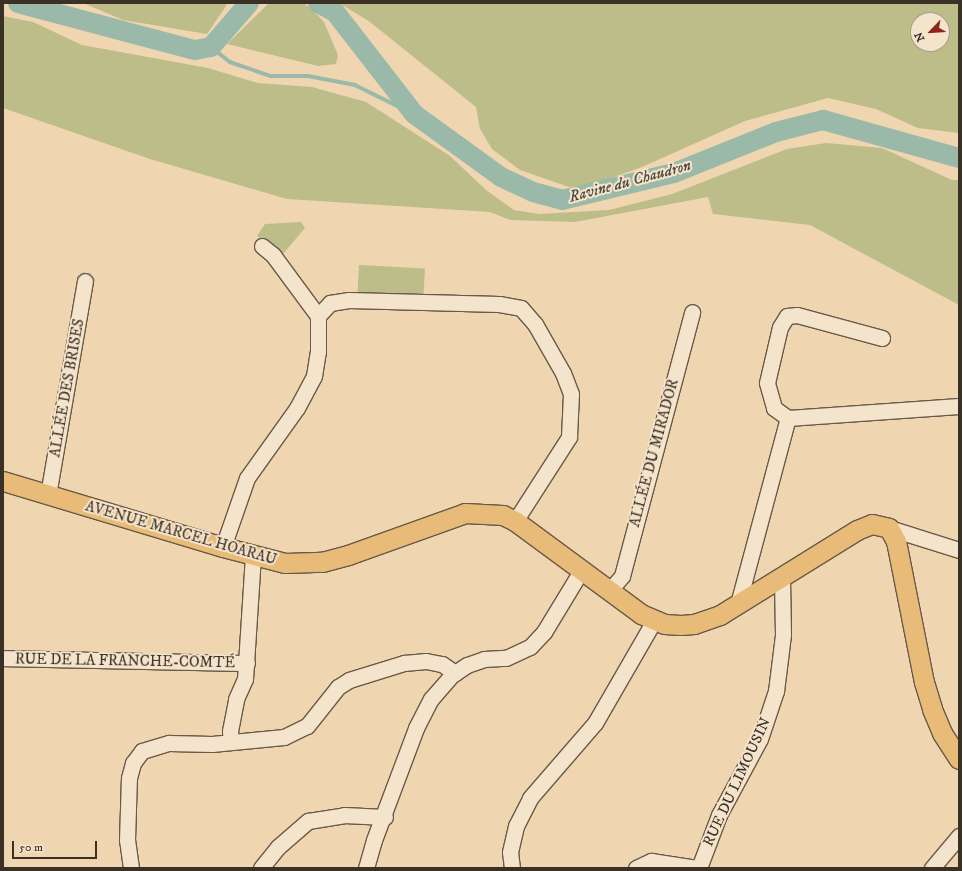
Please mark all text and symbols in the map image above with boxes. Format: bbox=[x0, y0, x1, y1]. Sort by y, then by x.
north arrow bbox=[910, 12, 950, 52]
text: N bbox=[912, 30, 928, 44]
water label: Ravine du Chaudron bbox=[567, 155, 693, 207]
street label: ALLÉE DES BRISES bbox=[46, 317, 88, 459]
street label: ALLÉE DU MIRADOR bbox=[626, 377, 682, 529]
street label: AVENUE MARCEL HOARAU bbox=[83, 497, 279, 569]
street label: RUE DE LA FRANCHE-COMTÉ bbox=[15, 650, 235, 672]
street label: RUE DU LIMOUSIN bbox=[699, 715, 775, 849]
scale bar bbox=[14, 833, 99, 859]
text: 50 m bbox=[19, 840, 43, 855]

